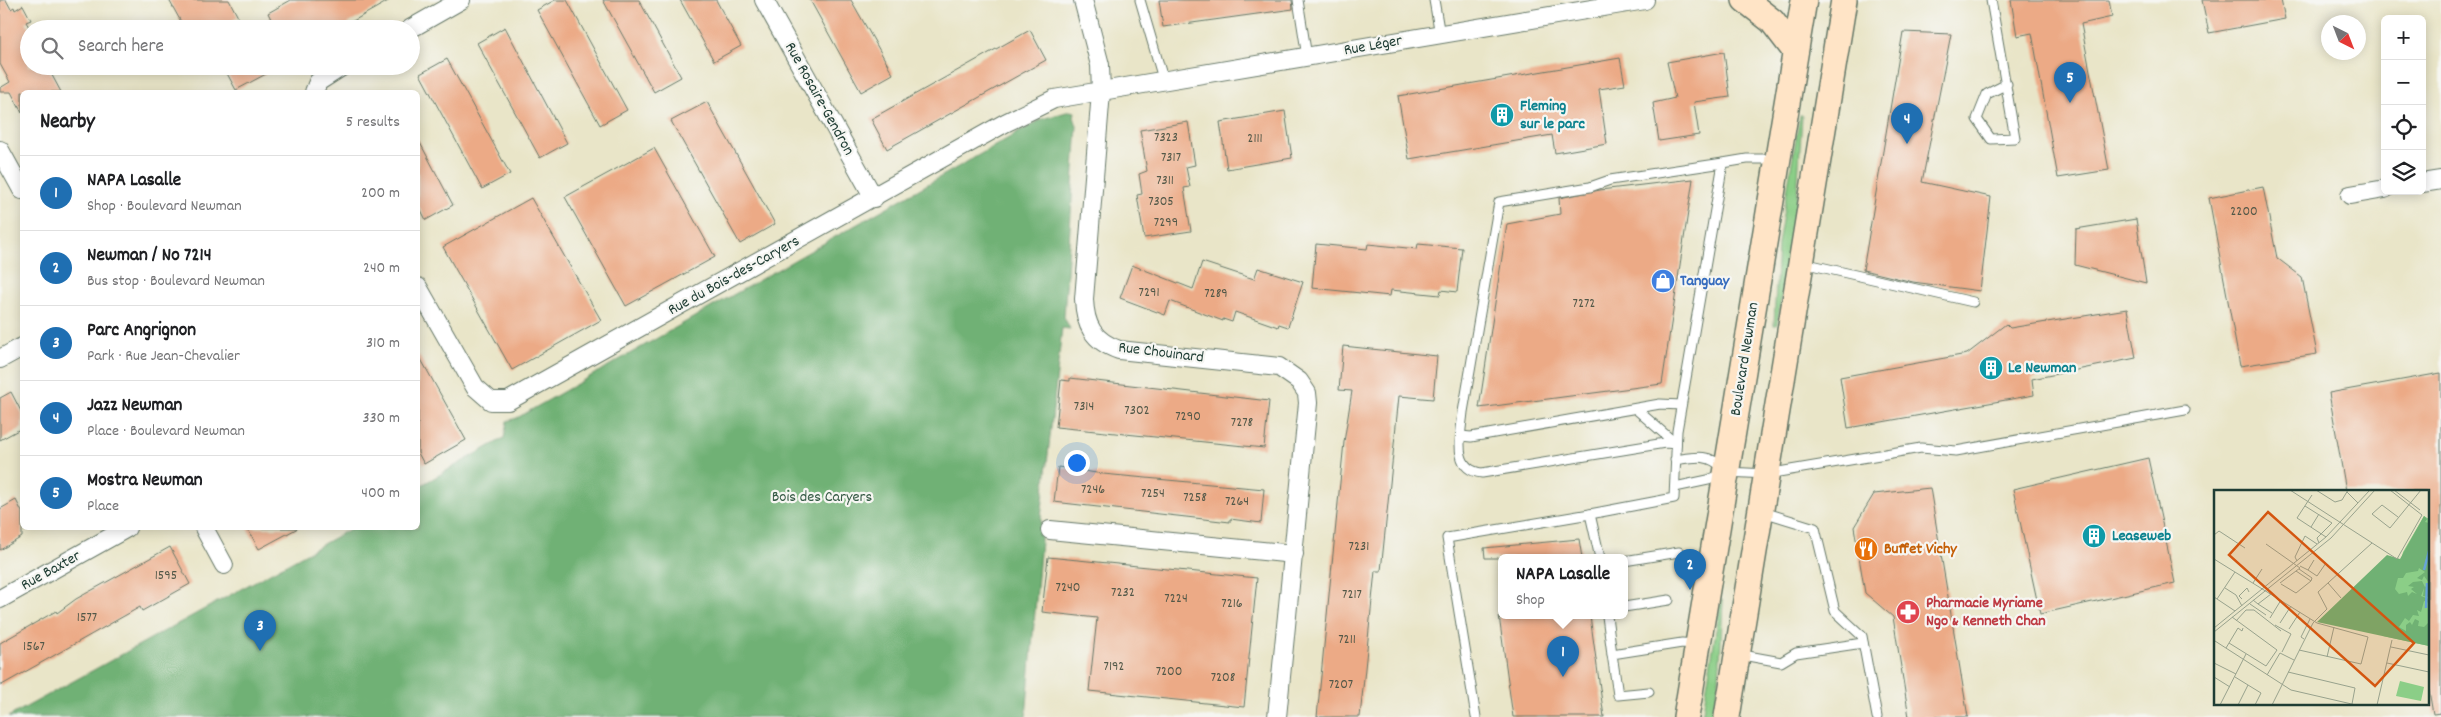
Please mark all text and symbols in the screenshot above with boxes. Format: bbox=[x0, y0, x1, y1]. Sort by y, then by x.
north arrow bbox=[2321, 15, 2366, 60]
map controls bbox=[2381, 15, 2426, 195]
button: + bbox=[2381, 15, 2426, 60]
search box bbox=[20, 20, 420, 75]
street label: Rue Léger bbox=[1342, 30, 1404, 62]
icon: search bbox=[38, 34, 66, 62]
text: Search here bbox=[78, 34, 164, 61]
street label: Rue Rosaire-Gendron bbox=[778, 38, 860, 160]
button: − bbox=[2381, 60, 2426, 105]
pin: 5 bbox=[2054, 62, 2086, 103]
place label: Fleming sur le parc bbox=[1520, 95, 1586, 136]
building icon: Fleming sur le parc bbox=[1489, 102, 1515, 128]
pin: 4 bbox=[1891, 103, 1923, 144]
button: locate bbox=[2381, 105, 2426, 150]
text: Nearby bbox=[40, 108, 95, 138]
text: 5 results bbox=[346, 111, 400, 134]
house number: 7323 bbox=[1154, 128, 1178, 148]
house number: 2111 bbox=[1247, 129, 1263, 149]
house number: 7317 bbox=[1161, 148, 1181, 168]
button: layers bbox=[2381, 150, 2426, 195]
text: NAPA Lasalle bbox=[87, 168, 181, 195]
house number: 7311 bbox=[1156, 171, 1174, 191]
text: 1 bbox=[54, 182, 58, 205]
text: 200 m bbox=[361, 182, 400, 205]
house number: 7305 bbox=[1148, 192, 1174, 212]
text: Shop · Boulevard Newman bbox=[87, 195, 242, 218]
house number: 2200 bbox=[2230, 202, 2258, 222]
house number: 7299 bbox=[1154, 213, 1178, 233]
street label: Rue du Bois-des-Caryers bbox=[664, 230, 804, 322]
text: Newman / No 7214 bbox=[87, 243, 212, 270]
text: 2 bbox=[53, 257, 60, 280]
text: 240 m bbox=[363, 257, 400, 280]
shop icon: Tanguay bbox=[1650, 268, 1676, 294]
text: Bus stop · Boulevard Newman bbox=[87, 270, 265, 293]
place label: Tanguay bbox=[1680, 270, 1731, 293]
house number: 7291 bbox=[1139, 283, 1159, 303]
house number: 7289 bbox=[1204, 284, 1228, 304]
house number: 7272 bbox=[1573, 294, 1595, 314]
street label: Boulevard Newman bbox=[1725, 300, 1765, 418]
text: Parc Angrignon bbox=[87, 318, 196, 345]
text: 3 bbox=[52, 332, 60, 355]
text: 310 m bbox=[366, 332, 400, 355]
street label: Rue Chouinard bbox=[1117, 336, 1205, 370]
text: Park · Rue Jean-Chevalier bbox=[87, 345, 240, 368]
building icon: Le Newman bbox=[1978, 355, 2004, 381]
place label: Le Newman bbox=[2008, 357, 2076, 380]
text: Jazz Newman bbox=[87, 393, 182, 420]
house number: 7314 bbox=[1074, 397, 1094, 417]
house number: 7302 bbox=[1124, 401, 1150, 421]
text: 4 bbox=[53, 407, 59, 430]
text: 330 m bbox=[362, 407, 400, 430]
house number: 7290 bbox=[1175, 407, 1201, 427]
house number: 7278 bbox=[1231, 413, 1254, 433]
text: Place · Boulevard Newman bbox=[87, 420, 245, 443]
your location bbox=[1064, 450, 1090, 476]
text: Mostra Newman bbox=[87, 468, 203, 495]
house number: 7246 bbox=[1081, 480, 1105, 500]
text: 5 bbox=[52, 482, 60, 505]
text: 400 m bbox=[361, 482, 400, 505]
house number: 7254 bbox=[1141, 484, 1165, 504]
park label: Bois des Caryers bbox=[772, 486, 873, 509]
house number: 7258 bbox=[1183, 488, 1207, 508]
inset map bbox=[2214, 490, 2428, 704]
house number: 7264 bbox=[1225, 492, 1249, 512]
text: Place bbox=[87, 495, 119, 518]
building icon: Leaseweb bbox=[2081, 523, 2107, 549]
place label: Leaseweb bbox=[2112, 525, 2171, 548]
restaurant icon: Buffet Vichy bbox=[1853, 536, 1879, 562]
house number: 7231 bbox=[1349, 537, 1369, 557]
place label: Buffet Vichy bbox=[1884, 538, 1958, 561]
street label: Rue Baxter bbox=[17, 545, 85, 597]
pin: 2 bbox=[1674, 549, 1706, 590]
popup bbox=[1498, 554, 1628, 619]
text: NAPA Lasalle bbox=[1516, 562, 1610, 589]
house number: 1595 bbox=[155, 566, 177, 586]
house number: 7240 bbox=[1056, 578, 1080, 598]
house number: 7232 bbox=[1111, 583, 1135, 603]
house number: 7217 bbox=[1342, 585, 1362, 605]
house number: 7224 bbox=[1164, 589, 1188, 609]
text: Shop bbox=[1516, 589, 1545, 612]
place label: Pharmacie Myriame Ngo & Kenneth Chan bbox=[1926, 592, 2046, 633]
house number: 7216 bbox=[1221, 594, 1243, 614]
pharmacy icon: Pharmacie Myriame Ngo & Kenneth Chan bbox=[1895, 599, 1921, 625]
house number: 1577 bbox=[77, 608, 97, 628]
pin: 3 bbox=[244, 610, 276, 651]
house number: 7211 bbox=[1338, 630, 1356, 650]
pin: 1 bbox=[1547, 636, 1579, 677]
house number: 1567 bbox=[23, 637, 45, 657]
house number: 7192 bbox=[1104, 657, 1124, 677]
house number: 7200 bbox=[1156, 662, 1182, 682]
house number: 7208 bbox=[1211, 668, 1236, 688]
house number: 7207 bbox=[1329, 675, 1353, 695]

